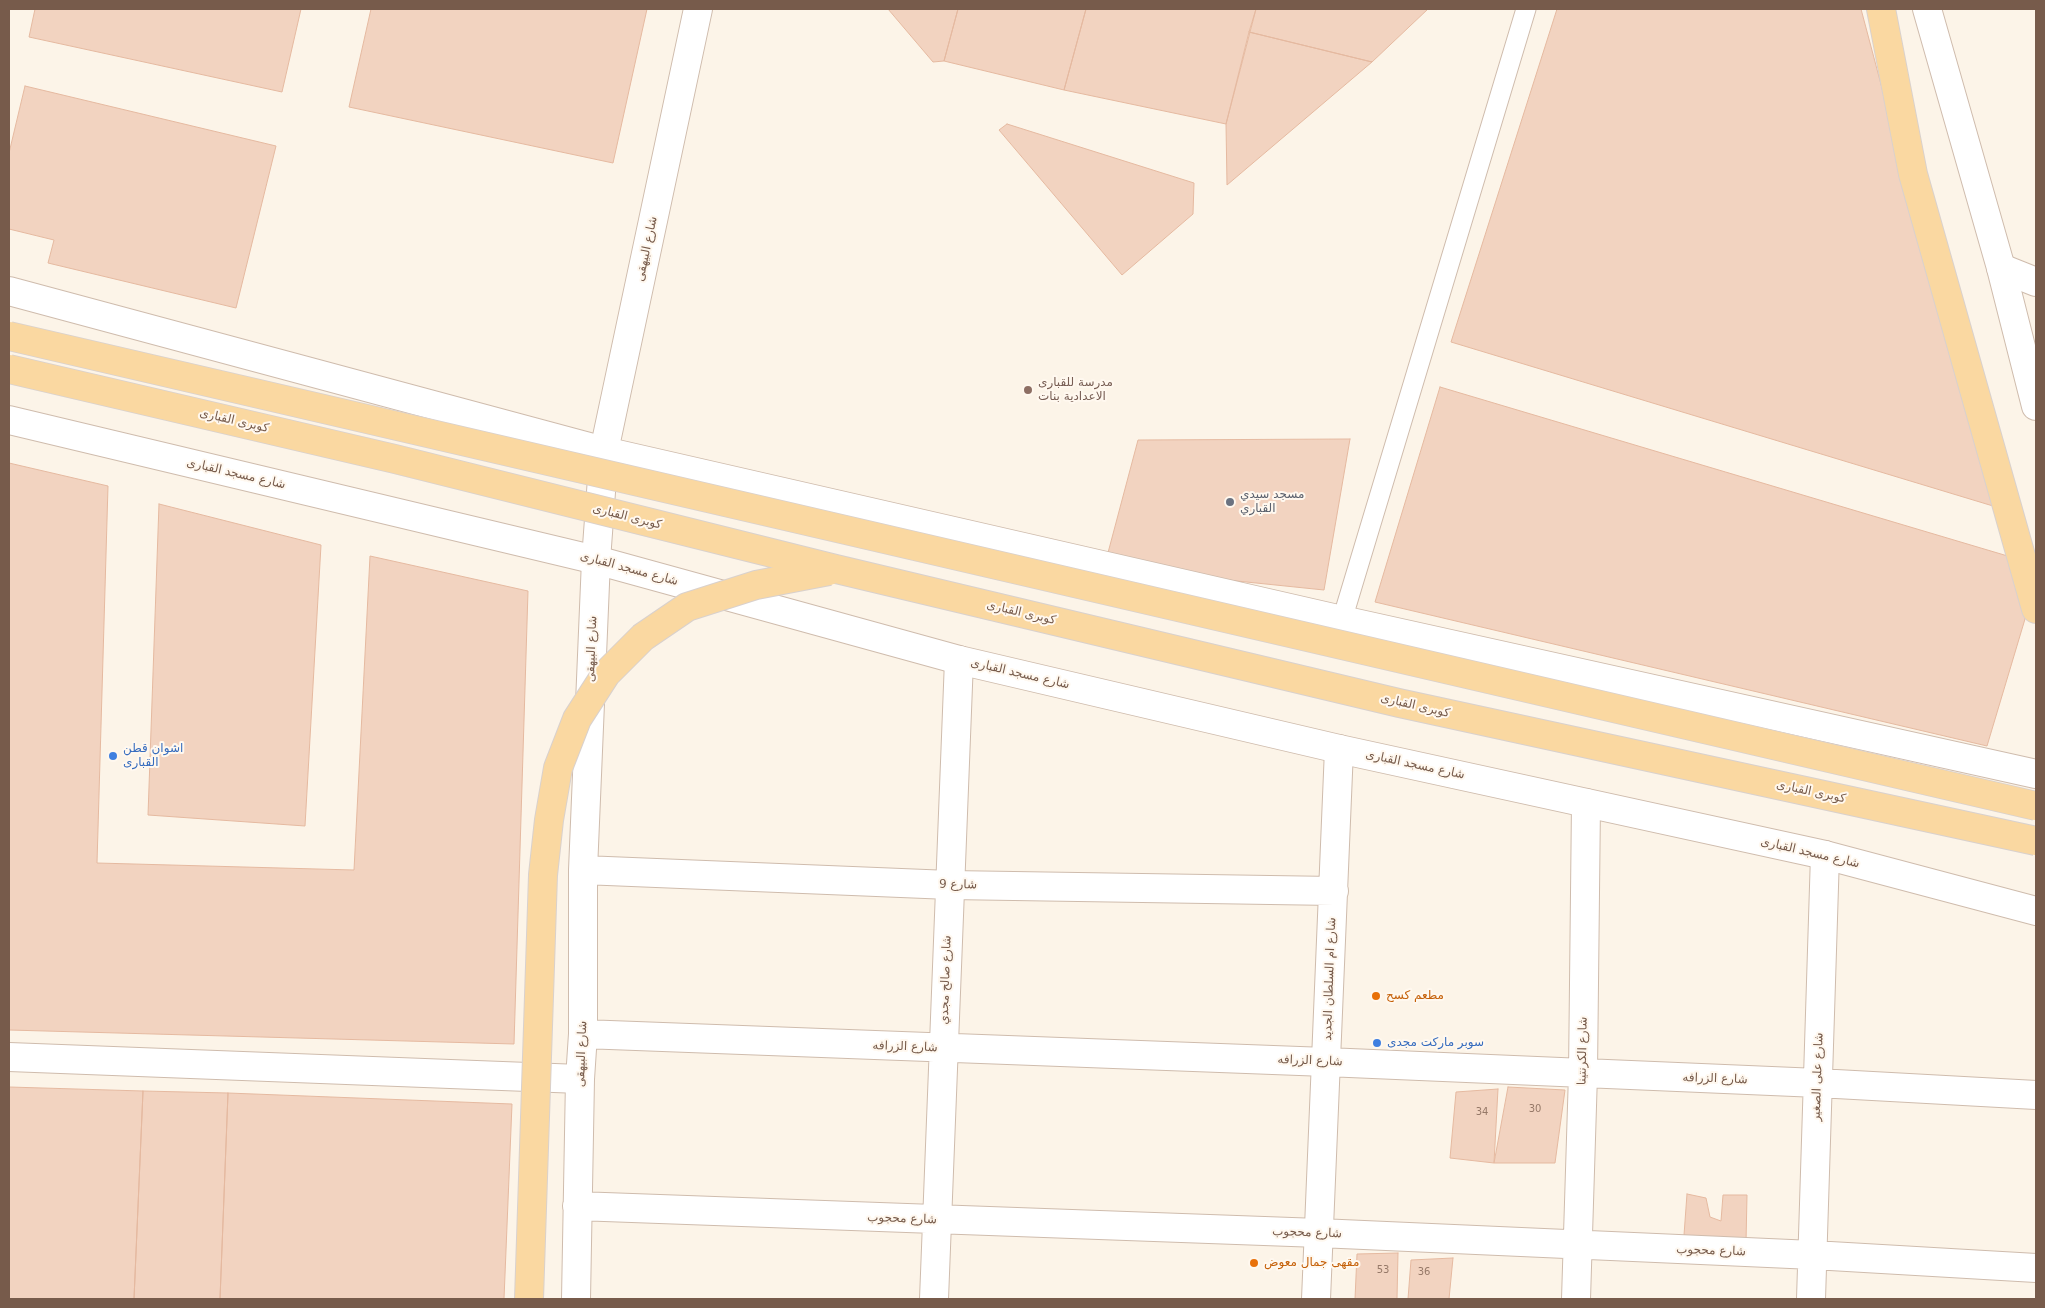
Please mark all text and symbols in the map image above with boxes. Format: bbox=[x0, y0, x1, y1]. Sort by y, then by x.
street label: شارع البيهقى bbox=[633, 215, 661, 283]
place label: مدرسة للقبارى الاعدادية بنات bbox=[1038, 376, 1113, 404]
marker: مدرسة للقبارى الاعدادية بنات bbox=[1022, 384, 1034, 396]
street label: كوبرى القبارى bbox=[198, 406, 270, 436]
street label: شارع مسجد القبارى bbox=[185, 456, 287, 492]
place label: مسجد سيدي القباري bbox=[1240, 488, 1304, 516]
marker: مسجد سيدي القباري bbox=[1224, 496, 1236, 508]
street label: كوبرى القبارى bbox=[591, 501, 663, 533]
street label: شارع مسجد القبارى bbox=[578, 549, 680, 589]
street label: كوبرى القبارى bbox=[985, 598, 1057, 628]
street label: شارع البيهقى bbox=[584, 616, 600, 682]
street label: شارع مسجد القبارى bbox=[969, 656, 1071, 692]
street label: كوبرى القبارى bbox=[1379, 691, 1451, 721]
place label: اشوان قطن القبارى bbox=[123, 742, 183, 770]
street label: شارع مسجد القبارى bbox=[1364, 747, 1466, 783]
marker: اشوان قطن القبارى bbox=[107, 750, 119, 762]
street label: كوبرى القبارى bbox=[1775, 778, 1847, 806]
street label: شارع مسجد القبارى bbox=[1759, 835, 1861, 871]
street label: شارع 9 bbox=[939, 877, 977, 893]
street label: شارع ام السلطان الجديد bbox=[1321, 917, 1339, 1041]
street label: شارع صالح مجدي bbox=[937, 935, 955, 1025]
place label: مطعم كسح bbox=[1386, 989, 1444, 1003]
marker: مطعم كسح bbox=[1370, 990, 1382, 1002]
street label: شارع الكرنتينا bbox=[1575, 1017, 1591, 1085]
street label: شارع البيهقى bbox=[574, 1021, 590, 1087]
street label: شارع على الصغير bbox=[1809, 1032, 1827, 1122]
place label: سوبر ماركت مجدى bbox=[1387, 1036, 1484, 1050]
marker: سوبر ماركت مجدى bbox=[1371, 1037, 1383, 1049]
street label: شارع الزرافه bbox=[872, 1039, 938, 1055]
street label: شارع الزرافه bbox=[1277, 1053, 1343, 1069]
street label: شارع الزرافه bbox=[1682, 1071, 1748, 1087]
house number: 30 bbox=[1529, 1103, 1541, 1115]
house number: 34 bbox=[1476, 1106, 1488, 1118]
street label: شارع محجوب bbox=[867, 1211, 937, 1227]
street label: شارع محجوب bbox=[1272, 1225, 1342, 1241]
street label: شارع محجوب bbox=[1676, 1243, 1746, 1259]
place label: مقهى جمال معوض bbox=[1264, 1256, 1359, 1270]
marker: مقهى جمال معوض bbox=[1248, 1257, 1260, 1269]
house number: 53 bbox=[1377, 1264, 1389, 1276]
house number: 36 bbox=[1418, 1266, 1430, 1278]

